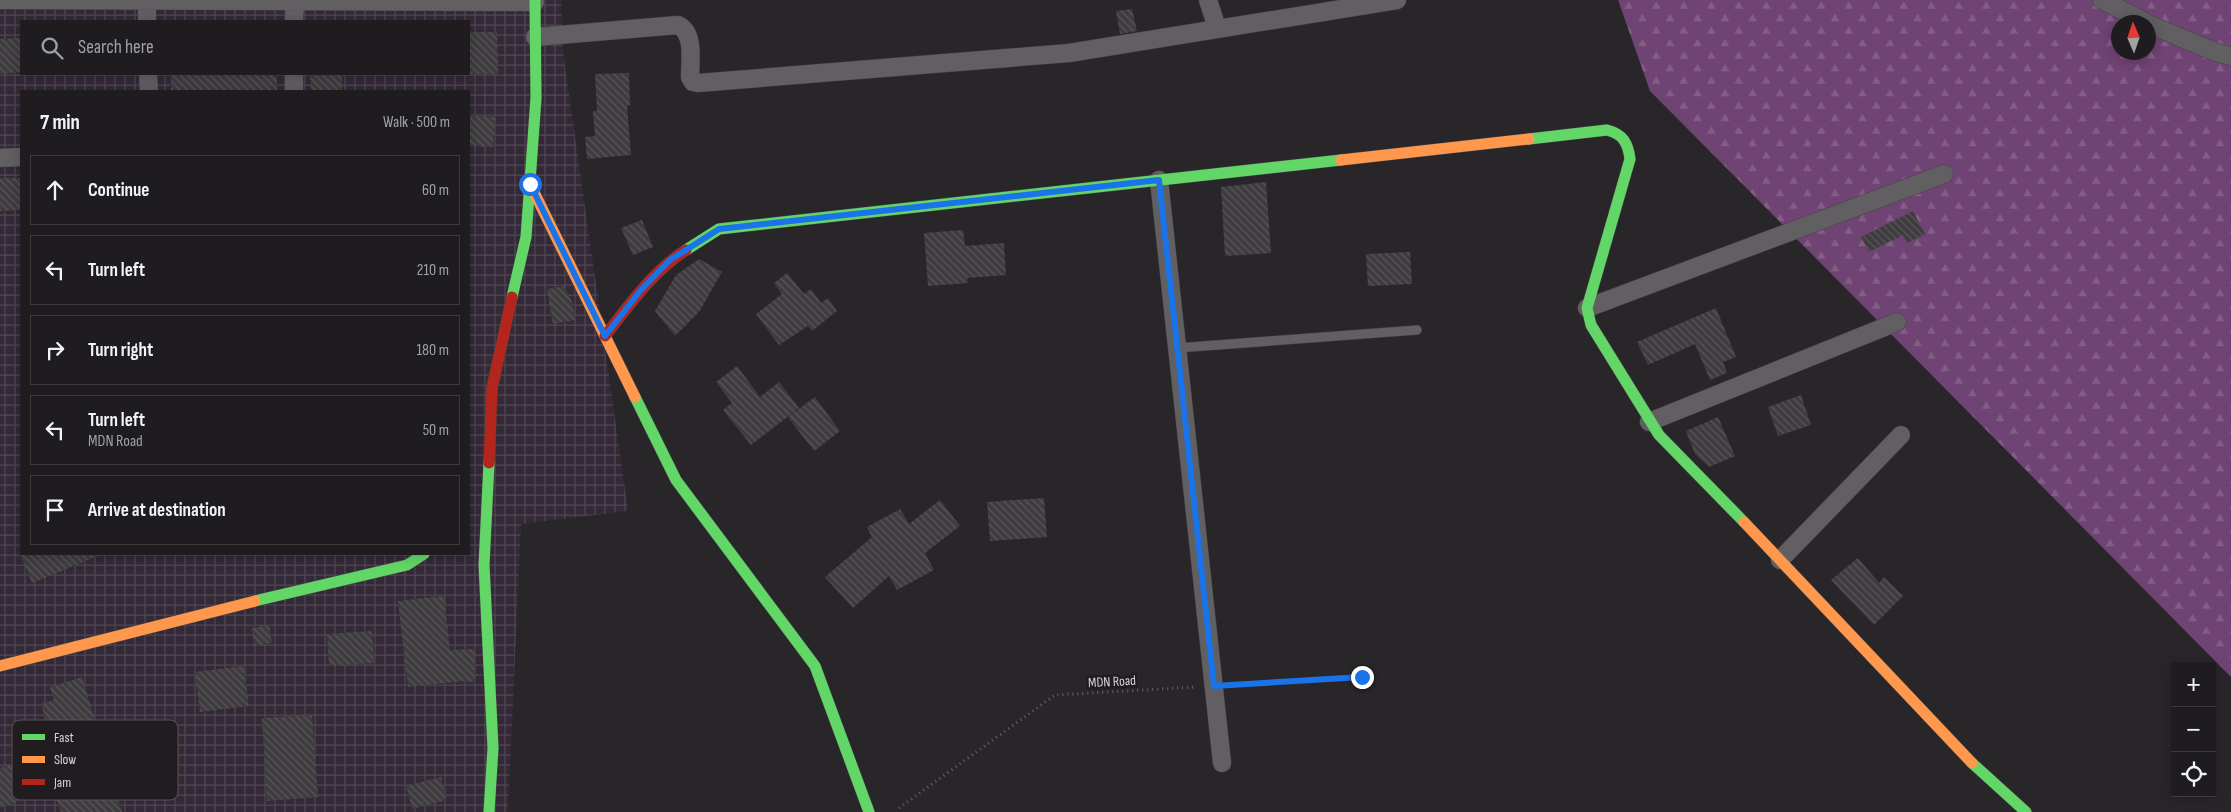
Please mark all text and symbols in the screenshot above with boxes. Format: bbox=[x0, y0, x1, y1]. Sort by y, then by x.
north arrow bbox=[2111, 15, 2156, 60]
search box bbox=[20, 20, 470, 75]
icon: search bbox=[38, 34, 66, 62]
text: Search here bbox=[78, 36, 154, 59]
text: 7 min bbox=[40, 110, 80, 135]
text: Walk · 500 m bbox=[383, 113, 450, 132]
route start bbox=[519, 173, 542, 196]
icon: ahead bbox=[41, 176, 69, 204]
text: Continue bbox=[88, 179, 149, 202]
text: 60 m bbox=[422, 181, 449, 200]
icon: left bbox=[41, 256, 69, 284]
text: Turn left bbox=[88, 259, 145, 282]
text: 210 m bbox=[417, 261, 449, 280]
icon: right bbox=[41, 336, 69, 364]
text: Turn right bbox=[88, 339, 153, 362]
text: 180 m bbox=[416, 341, 449, 360]
text: Turn left bbox=[88, 409, 145, 432]
icon: left bbox=[41, 416, 69, 444]
text: 50 m bbox=[423, 421, 449, 440]
text: MDN Road bbox=[88, 432, 143, 451]
icon: arrive bbox=[41, 496, 69, 524]
text: Arrive at destination bbox=[88, 499, 226, 522]
map controls bbox=[2171, 662, 2216, 797]
button: + bbox=[2171, 662, 2216, 707]
route end bbox=[1351, 666, 1374, 689]
street label: MDN Road bbox=[1088, 672, 1137, 691]
button: − bbox=[2171, 707, 2216, 752]
legend bbox=[12, 720, 178, 800]
text: Fast bbox=[54, 729, 74, 746]
text: Slow bbox=[54, 751, 76, 768]
button: locate bbox=[2171, 752, 2216, 797]
text: Jam bbox=[53, 774, 71, 791]

